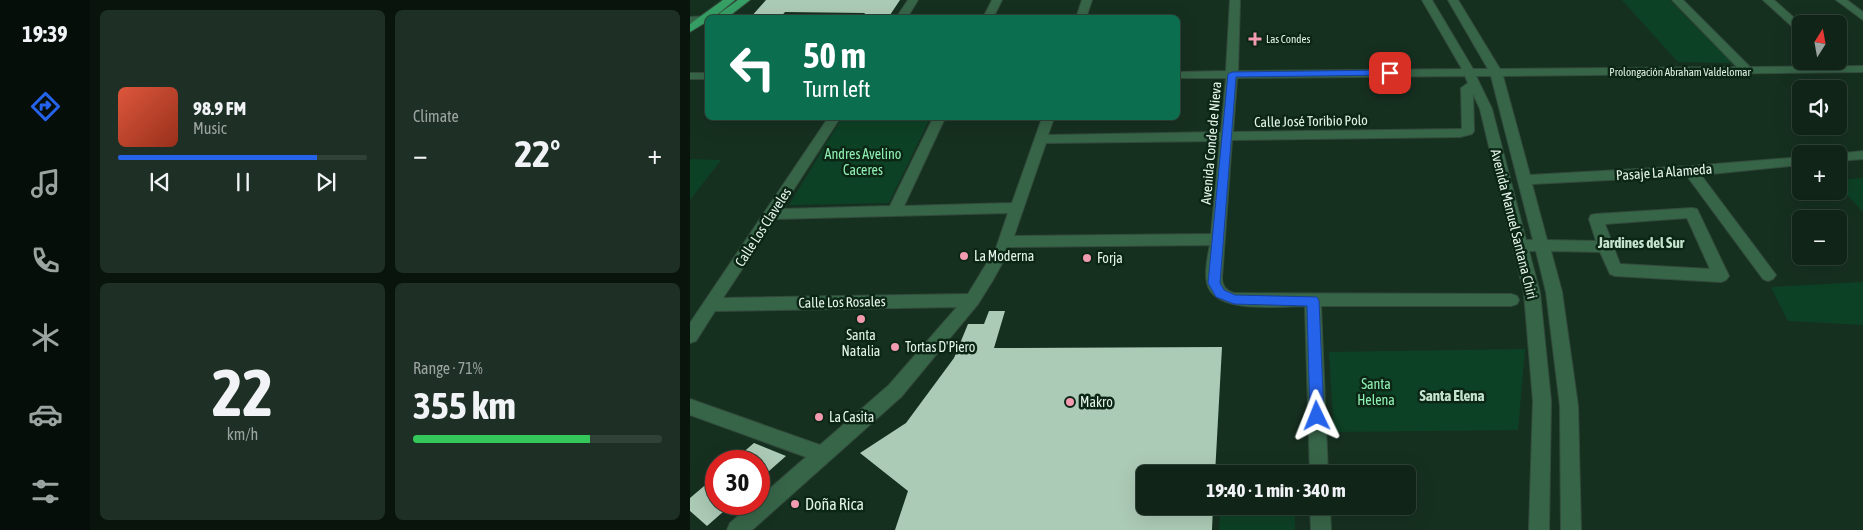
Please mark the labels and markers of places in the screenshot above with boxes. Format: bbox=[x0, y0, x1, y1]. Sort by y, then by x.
marker: Las Condes bbox=[1248, 32, 1262, 46]
place label: Las Condes bbox=[1266, 33, 1310, 45]
pin bbox=[1369, 52, 1411, 94]
place label: La Moderna bbox=[974, 248, 1034, 264]
marker: La Moderna bbox=[958, 250, 970, 262]
place label: Forja bbox=[1097, 250, 1123, 266]
marker: Forja bbox=[1081, 252, 1093, 264]
marker: Santa Natalia bbox=[855, 313, 867, 325]
place label: Santa Natalia bbox=[842, 327, 880, 359]
place label: Tortas D'Piero bbox=[905, 339, 975, 355]
marker: Tortas D'Piero bbox=[889, 341, 901, 353]
place label: Makro bbox=[1080, 394, 1113, 410]
marker: Makro bbox=[1064, 396, 1076, 408]
place label: La Casita bbox=[829, 409, 874, 425]
marker: La Casita bbox=[813, 411, 825, 423]
place label: Doña Rica bbox=[805, 495, 864, 513]
marker: Doña Rica bbox=[789, 498, 801, 510]

